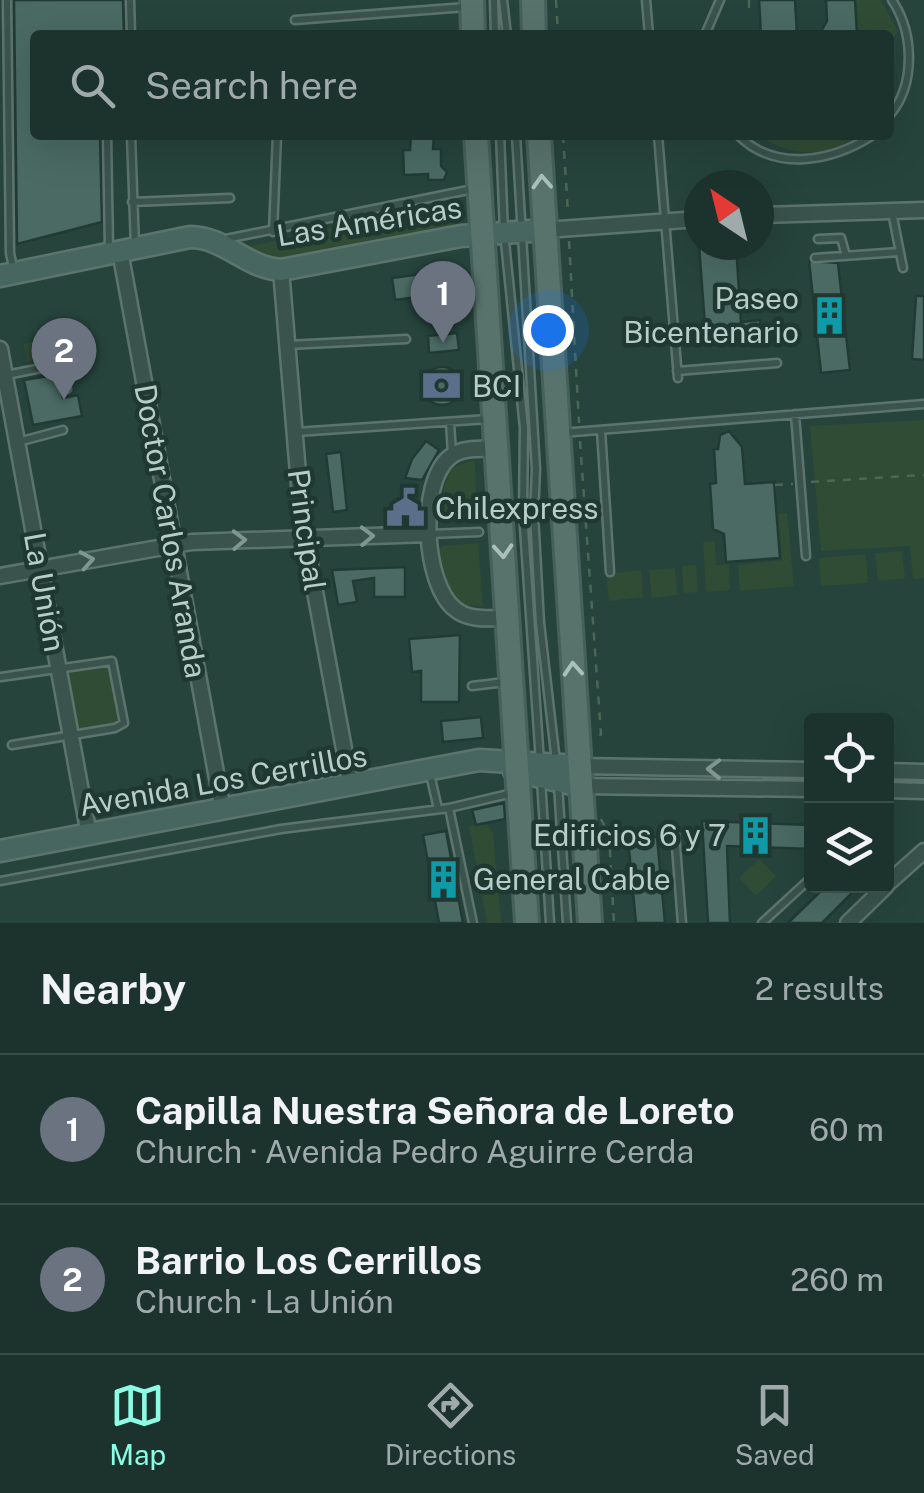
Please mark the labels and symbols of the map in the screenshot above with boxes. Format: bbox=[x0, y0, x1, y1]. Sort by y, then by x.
north arrow bbox=[684, 170, 774, 260]
one-way arrow bbox=[532, 174, 553, 190]
street label: Las Américas bbox=[274, 189, 464, 253]
pin: 1 bbox=[410, 260, 476, 343]
place label: Paseo Bicentenario bbox=[623, 280, 799, 350]
building icon: Paseo Bicentenario bbox=[808, 294, 850, 336]
your location bbox=[523, 305, 574, 356]
pin: 2 bbox=[32, 318, 96, 400]
bank icon: BCI bbox=[421, 365, 463, 407]
place label: BCI bbox=[472, 368, 521, 404]
street label: Doctor Carlos Aranda bbox=[127, 381, 215, 681]
street label: Principal bbox=[281, 467, 333, 593]
public building icon: Chilexpress bbox=[384, 487, 426, 529]
place label: Chilexpress bbox=[435, 490, 598, 526]
one-way arrow bbox=[359, 526, 375, 547]
street label: La Unión bbox=[17, 529, 73, 655]
one-way arrow bbox=[232, 530, 248, 551]
one-way arrow bbox=[491, 543, 513, 559]
one-way arrow bbox=[79, 550, 95, 571]
one-way arrow bbox=[562, 660, 584, 676]
street label: Avenida Los Cerrillos bbox=[76, 737, 370, 823]
one-way arrow bbox=[706, 758, 722, 779]
building icon: Edificios 6 y 7 bbox=[735, 814, 777, 856]
place label: Edificios 6 y 7 bbox=[533, 817, 726, 853]
building icon: General Cable bbox=[422, 858, 464, 900]
place label: General Cable bbox=[473, 861, 671, 897]

